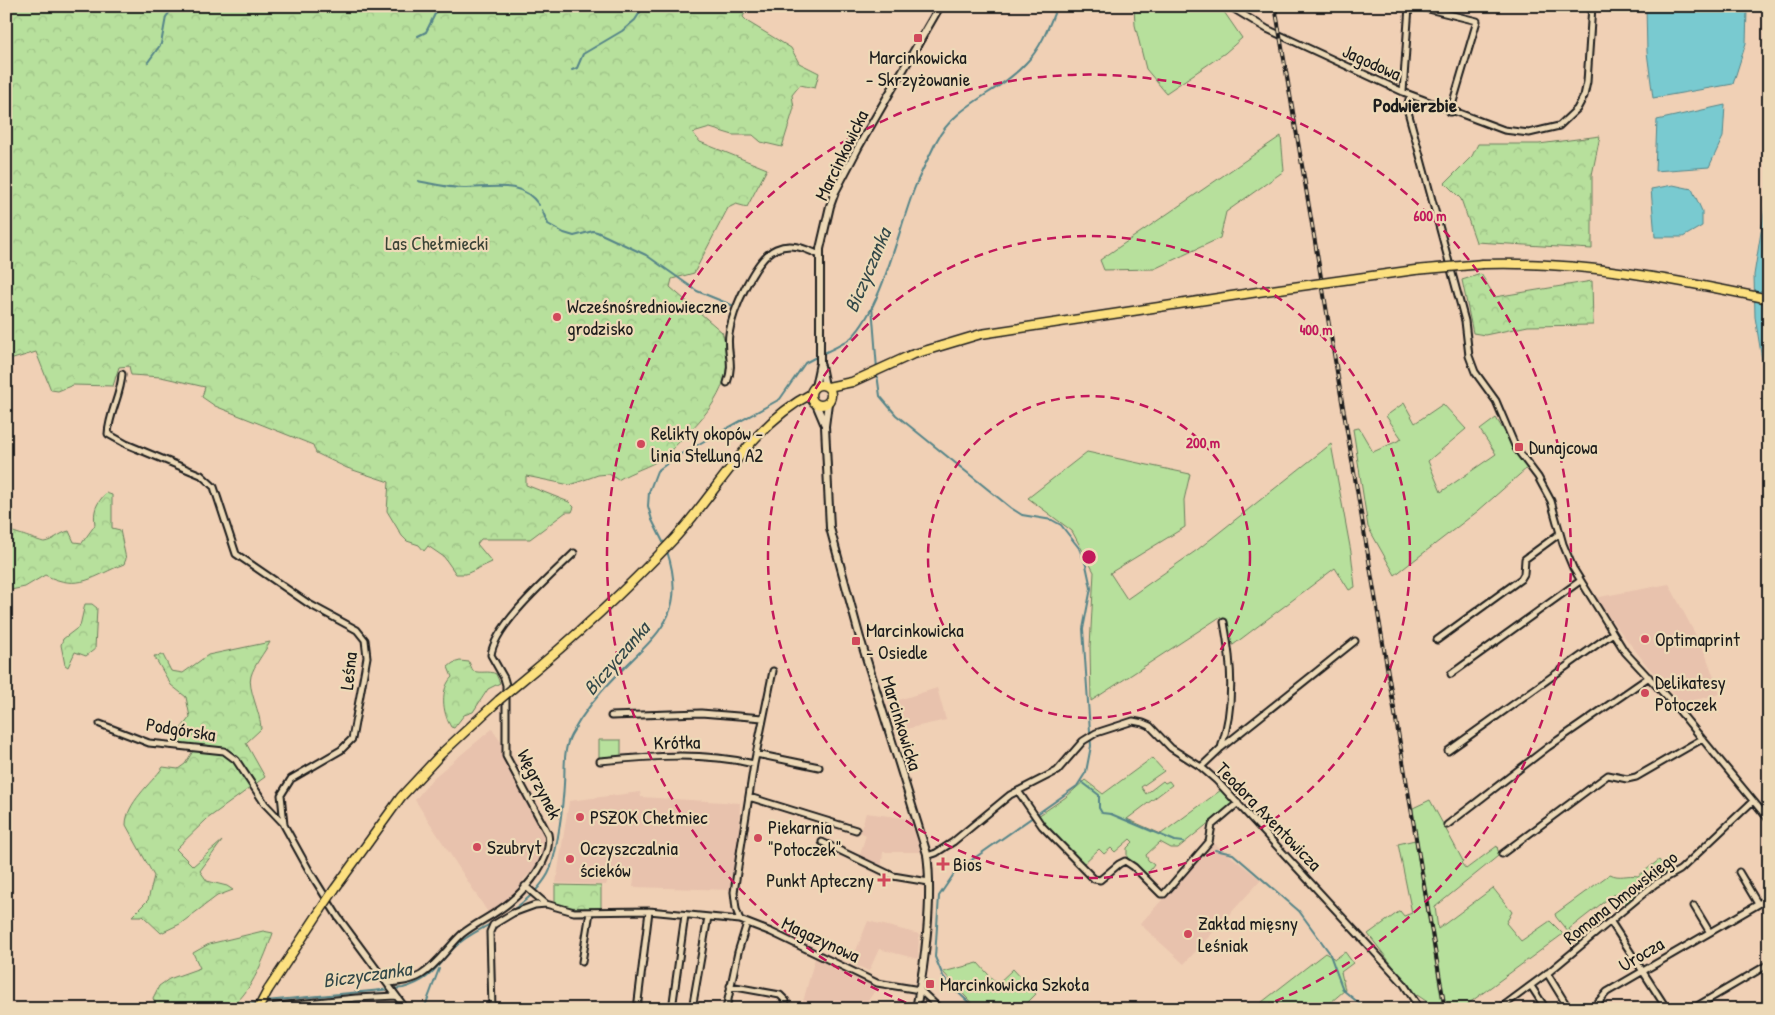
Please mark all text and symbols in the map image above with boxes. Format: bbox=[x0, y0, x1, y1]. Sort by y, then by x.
marker: Marcinkowicka - Skrzyżowanie bbox=[912, 32, 924, 44]
street label: Jagodowa bbox=[1338, 38, 1406, 87]
place label: Marcinkowicka - Skrzyżowanie bbox=[866, 44, 971, 92]
district label: Podwierzbie bbox=[1373, 91, 1457, 118]
street label: Marcinkowicka bbox=[808, 105, 874, 205]
text: 600 m bbox=[1413, 205, 1447, 226]
water label: Biczyczanka bbox=[837, 222, 899, 317]
park label: Las Chełmiecki bbox=[385, 230, 489, 256]
place label: Wcześnośredniowieczne grodzisko bbox=[567, 293, 728, 341]
marker: Wcześnośredniowieczne grodzisko bbox=[551, 311, 563, 323]
text: 400 m bbox=[1300, 319, 1332, 340]
place label: Relikty okopów - linia Stellung A2 bbox=[651, 420, 763, 468]
text: 200 m bbox=[1186, 432, 1220, 453]
place label: Dunajcowa bbox=[1529, 434, 1598, 460]
marker: Relikty okopów - linia Stellung A2 bbox=[635, 438, 647, 450]
marker: Dunajcowa bbox=[1513, 441, 1525, 453]
centre of rings bbox=[1080, 548, 1098, 566]
water label: Biczyczanka bbox=[577, 614, 657, 701]
place label: Marcinkowicka - Osiedle bbox=[866, 617, 964, 665]
place label: Optimaprint bbox=[1655, 626, 1740, 652]
marker: Optimaprint bbox=[1639, 633, 1651, 645]
marker: Marcinkowicka - Osiedle bbox=[850, 635, 862, 647]
street label: Leśna bbox=[333, 650, 363, 691]
place label: Delikatesy Potoczek bbox=[1655, 669, 1726, 717]
street label: Marcinkowicka bbox=[875, 673, 929, 774]
marker: Delikatesy Potoczek bbox=[1639, 687, 1651, 699]
street label: Podgórska bbox=[144, 711, 218, 747]
street label: Krótka bbox=[653, 729, 701, 755]
street label: Węgrzynek bbox=[511, 745, 569, 824]
street label: Teodora Axentowicza bbox=[1210, 756, 1328, 877]
place label: PSZOK Chełmiec bbox=[590, 804, 708, 830]
marker: PSZOK Chełmiec bbox=[574, 811, 586, 823]
place label: Piekarnia "Potoczek" bbox=[768, 814, 841, 862]
marker: Piekarnia "Potoczek" bbox=[752, 832, 764, 844]
place label: Szubryt bbox=[487, 834, 542, 860]
place label: Oczyszczalnia ścieków bbox=[580, 835, 678, 883]
marker: Szubryt bbox=[471, 841, 483, 853]
street label: Romana Dmowskiego bbox=[1557, 844, 1683, 950]
place label: Bios bbox=[953, 851, 982, 877]
marker: Oczyszczalnia ścieków bbox=[564, 853, 576, 865]
marker: Bios bbox=[937, 858, 949, 870]
place label: Punkt Apteczny bbox=[766, 867, 874, 893]
marker: Punkt Apteczny bbox=[878, 874, 890, 886]
street label: Magazynowa bbox=[778, 910, 865, 969]
place label: Zakład mięsny Leśniak bbox=[1198, 910, 1298, 958]
marker: Zakład mięsny Leśniak bbox=[1182, 928, 1194, 940]
street label: Urocza bbox=[1614, 930, 1669, 978]
water label: Biczyczanka bbox=[321, 954, 415, 995]
place label: Marcinkowicka Szkoła bbox=[940, 971, 1090, 997]
marker: Marcinkowicka Szkoła bbox=[924, 978, 936, 990]

